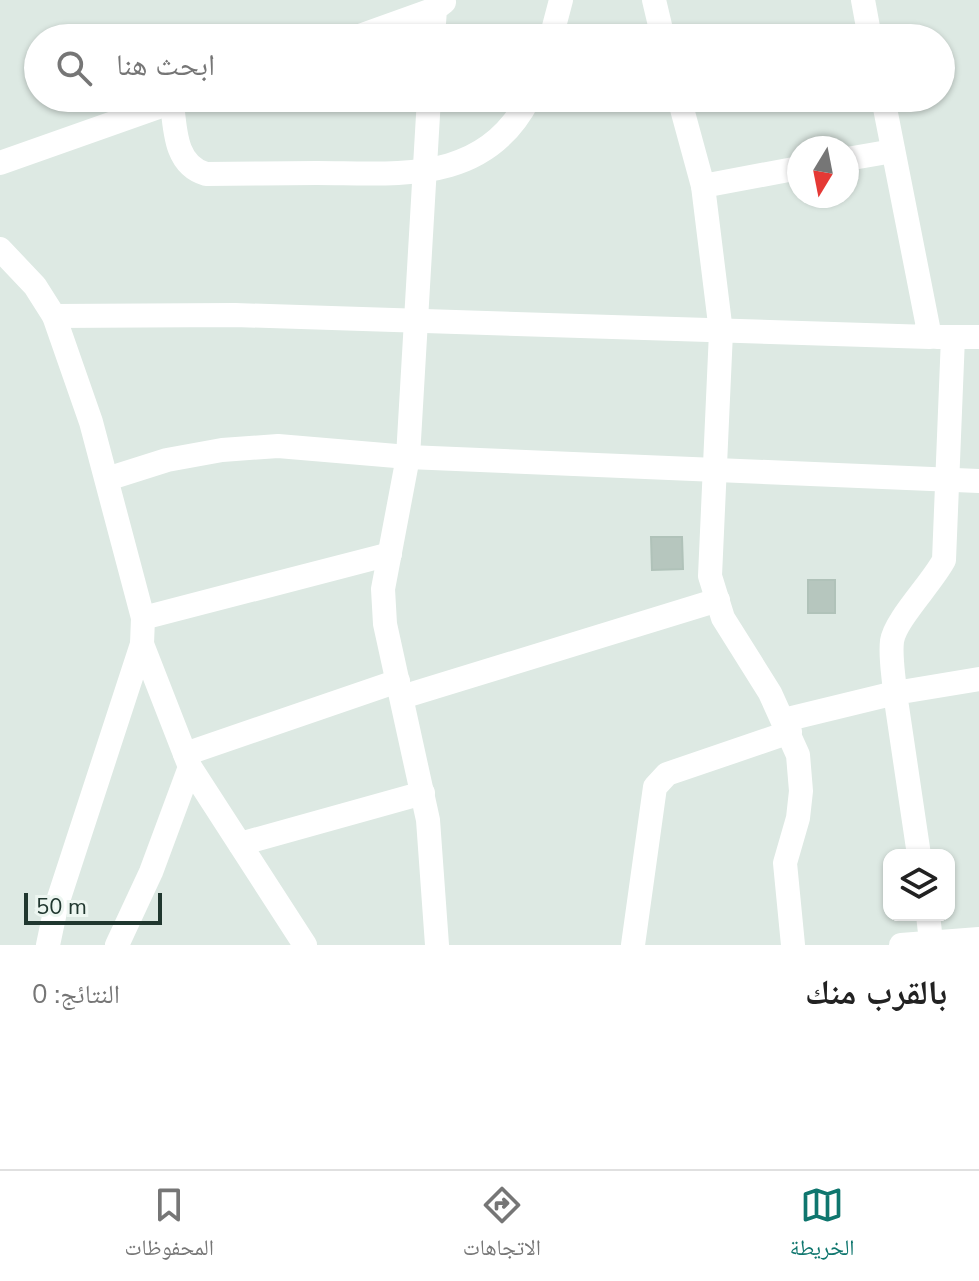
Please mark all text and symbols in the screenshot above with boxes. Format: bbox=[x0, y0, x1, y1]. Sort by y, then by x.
search box bbox=[24, 24, 955, 112]
text: ابحث هنا bbox=[116, 45, 215, 86]
icon: search bbox=[52, 46, 96, 90]
north arrow bbox=[787, 136, 859, 208]
map controls bbox=[883, 849, 955, 921]
button: layers bbox=[883, 849, 955, 921]
scale bar bbox=[24, 889, 162, 925]
text: 50 m bbox=[36, 892, 87, 922]
text: بالقرب منك bbox=[805, 970, 947, 1016]
text: النتائج: 0 bbox=[32, 977, 120, 1012]
tab: المحفوظات bbox=[124, 1183, 214, 1269]
tab: الاتجاهات bbox=[463, 1183, 541, 1269]
tab: الخريطة bbox=[790, 1183, 855, 1269]

